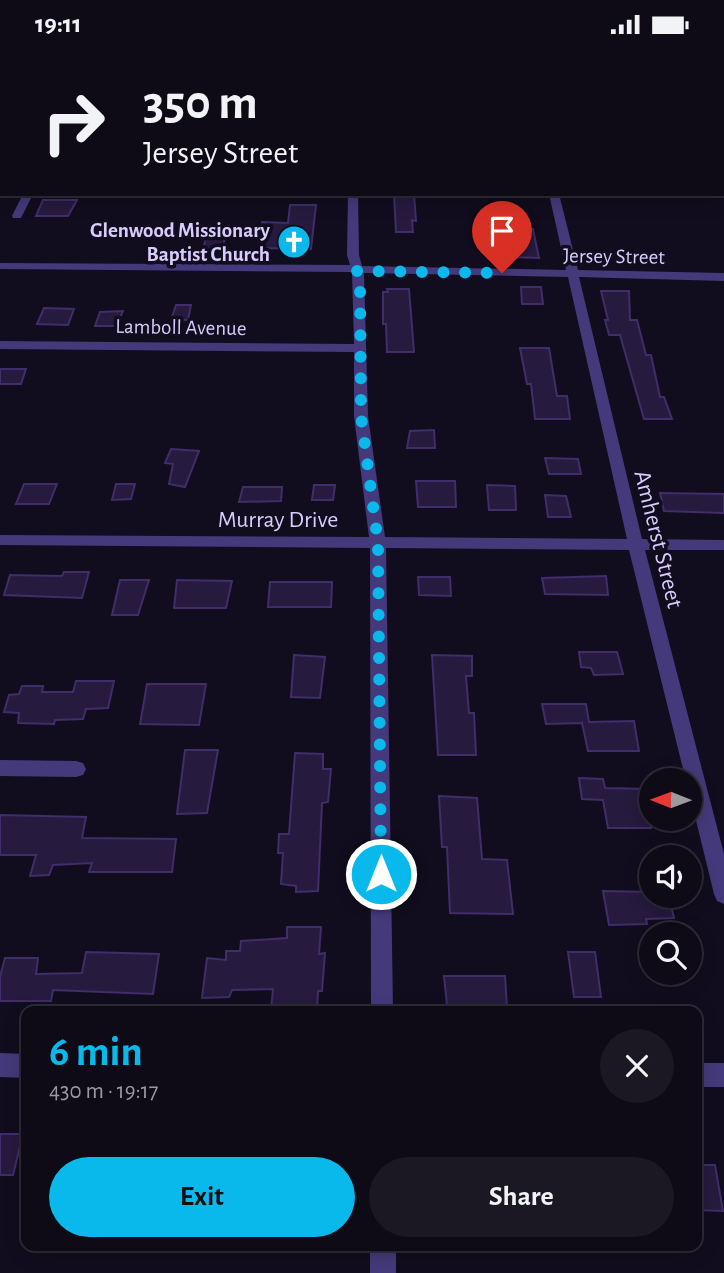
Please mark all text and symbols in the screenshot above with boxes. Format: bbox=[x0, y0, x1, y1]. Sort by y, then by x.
text: 19:11 bbox=[35, 11, 82, 37]
icon: right bbox=[28, 77, 119, 168]
text: 350 m bbox=[143, 79, 258, 128]
text: Jersey Street bbox=[143, 137, 298, 169]
pin bbox=[472, 201, 532, 273]
icon: arrive bbox=[483, 212, 521, 250]
place label: Glenwood Missionary Baptist Church bbox=[90, 220, 271, 265]
church icon: Glenwood Missionary Baptist Church bbox=[275, 223, 313, 261]
street label: Jersey Street bbox=[563, 245, 665, 268]
street label: Lamboll Avenue bbox=[115, 316, 247, 339]
street label: Amherst Street bbox=[629, 468, 687, 611]
street label: Murray Drive bbox=[218, 508, 338, 532]
north arrow bbox=[639, 768, 702, 831]
map controls bbox=[639, 768, 702, 985]
position arrow bbox=[344, 837, 418, 911]
button: sound bbox=[639, 845, 702, 908]
button: search bbox=[639, 922, 702, 985]
button: close bbox=[600, 1029, 674, 1103]
text: 6 min bbox=[49, 1031, 143, 1073]
text: 430 m · 19:17 bbox=[49, 1080, 158, 1103]
button: Exit bbox=[49, 1157, 355, 1237]
button: Share bbox=[369, 1157, 674, 1237]

